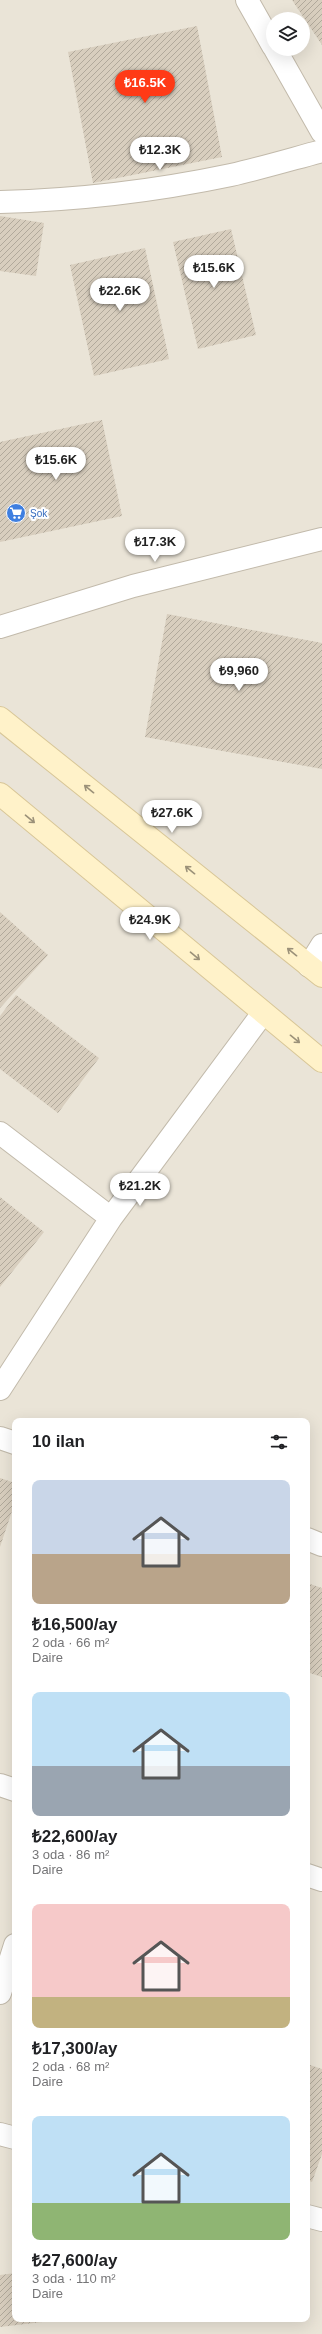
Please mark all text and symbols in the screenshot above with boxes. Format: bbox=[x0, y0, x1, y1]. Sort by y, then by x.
map controls bbox=[266, 12, 310, 56]
button: layers bbox=[266, 12, 310, 56]
pin: ₺16.5K bbox=[112, 70, 178, 104]
text: ₺16.5K bbox=[124, 75, 166, 90]
pin: ₺12.3K bbox=[127, 137, 193, 171]
text: ₺12.3K bbox=[139, 142, 181, 157]
pin: ₺15.6K bbox=[181, 255, 247, 289]
text: ₺15.6K bbox=[193, 260, 235, 275]
pin: ₺22.6K bbox=[87, 278, 153, 312]
text: ₺22.6K bbox=[99, 283, 141, 298]
pin: ₺15.6K bbox=[23, 447, 89, 481]
text: ₺15.6K bbox=[35, 452, 77, 467]
supermarket icon: Şok bbox=[5, 502, 27, 524]
place label: Şok bbox=[30, 508, 48, 519]
pin: ₺17.3K bbox=[122, 529, 188, 563]
text: ₺17.3K bbox=[134, 534, 176, 549]
pin: ₺9,960 bbox=[206, 658, 272, 692]
text: ₺9,960 bbox=[219, 663, 259, 678]
one-way arrow bbox=[83, 785, 94, 794]
pin: ₺27.6K bbox=[139, 800, 205, 834]
text: ₺27.6K bbox=[151, 805, 193, 820]
one-way arrow bbox=[25, 815, 35, 824]
one-way arrow bbox=[185, 866, 195, 875]
pin: ₺24.9K bbox=[117, 907, 183, 941]
text: ₺24.9K bbox=[129, 912, 171, 927]
one-way arrow bbox=[286, 947, 297, 956]
one-way arrow bbox=[189, 951, 200, 960]
one-way arrow bbox=[289, 1034, 300, 1043]
pin: ₺21.2K bbox=[107, 1173, 173, 1207]
text: ₺21.2K bbox=[119, 1178, 161, 1193]
icon: filters bbox=[268, 1431, 290, 1453]
text: 10 ilan bbox=[32, 1432, 85, 1451]
icon: home bbox=[125, 1506, 197, 1578]
text: ₺16,500/ay bbox=[32, 1615, 117, 1634]
text: 2 oda · 66 m² bbox=[32, 1635, 109, 1650]
text: Daire bbox=[32, 1650, 63, 1665]
icon: home bbox=[125, 1718, 197, 1790]
text: ₺22,600/ay bbox=[32, 1827, 117, 1846]
text: 3 oda · 86 m² bbox=[32, 1847, 109, 1862]
text: Daire bbox=[32, 1862, 63, 1877]
icon: home bbox=[125, 1930, 197, 2002]
text: ₺17,300/ay bbox=[32, 2039, 117, 2058]
text: 2 oda · 68 m² bbox=[32, 2059, 109, 2074]
text: Daire bbox=[32, 2074, 63, 2089]
icon: home bbox=[125, 2142, 197, 2214]
text: ₺27,600/ay bbox=[32, 2251, 117, 2270]
text: 3 oda · 110 m² bbox=[32, 2271, 116, 2286]
text: Daire bbox=[32, 2286, 63, 2301]

